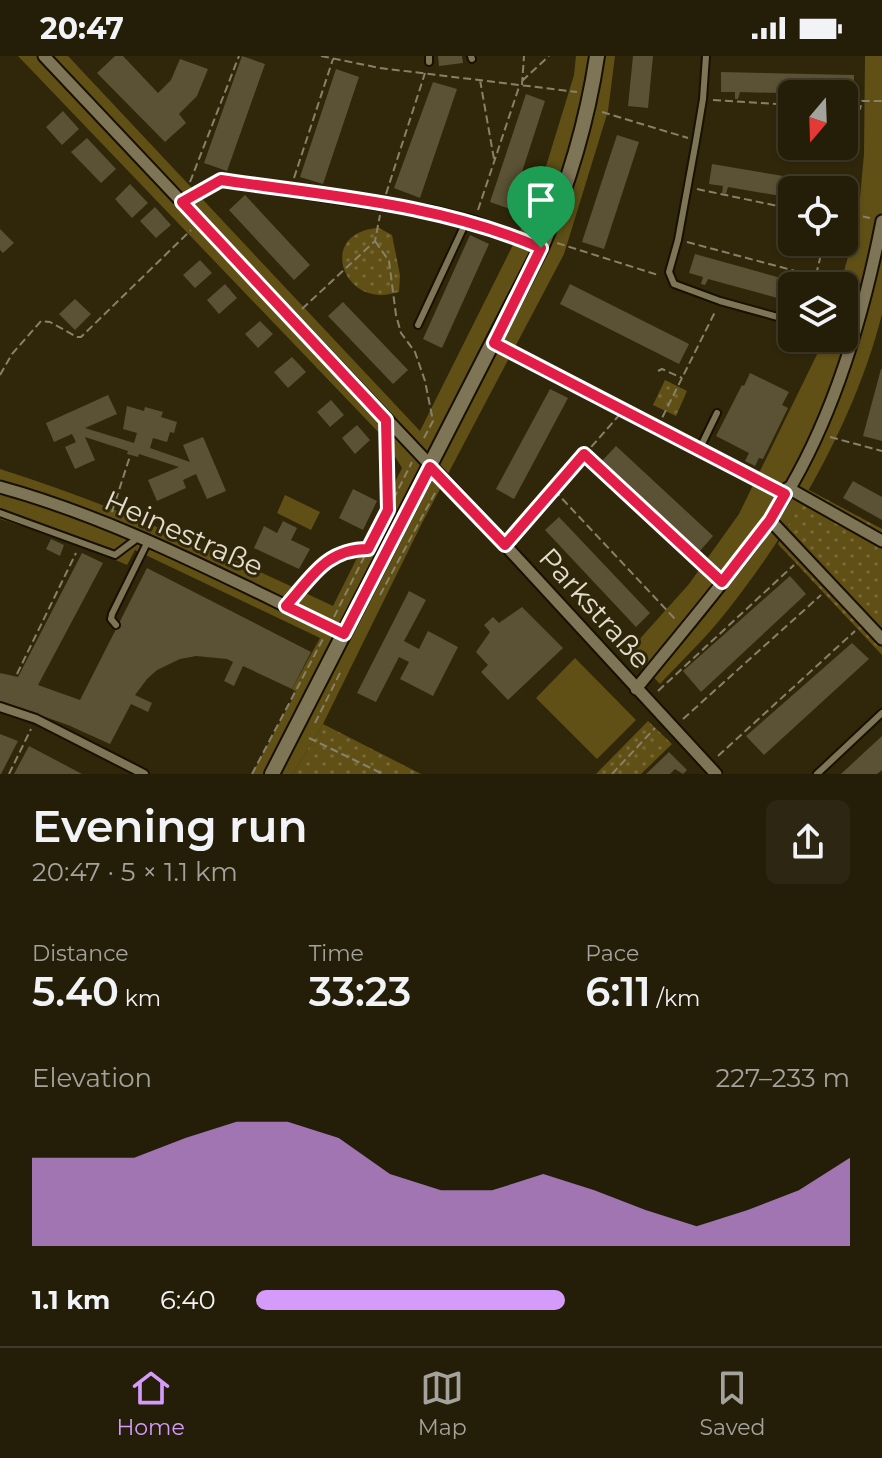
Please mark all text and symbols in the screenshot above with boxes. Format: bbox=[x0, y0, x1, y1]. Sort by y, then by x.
text: 20:47 bbox=[40, 10, 124, 47]
north arrow bbox=[778, 80, 858, 160]
map controls bbox=[778, 80, 858, 352]
pin bbox=[507, 166, 575, 248]
button: locate bbox=[778, 176, 858, 256]
icon: arrive bbox=[519, 178, 563, 222]
button: layers bbox=[778, 272, 858, 352]
street label: Heinestraße bbox=[99, 483, 269, 583]
street label: Parkstraße bbox=[532, 541, 658, 675]
text: Evening run bbox=[32, 799, 308, 853]
button: share bbox=[766, 800, 850, 884]
text: 20:47 · 5 × 1.1 km bbox=[32, 856, 238, 888]
text: Distance bbox=[32, 940, 129, 967]
text: Time bbox=[309, 940, 364, 967]
text: Pace bbox=[585, 940, 639, 967]
text: 5.40 bbox=[32, 967, 119, 1016]
text: 33:23 bbox=[309, 967, 411, 1016]
text: 6:11 bbox=[585, 967, 651, 1016]
text: km bbox=[119, 985, 161, 1012]
text: /km bbox=[651, 985, 700, 1012]
text: Elevation bbox=[32, 1062, 152, 1094]
text: 227–233 m bbox=[715, 1062, 850, 1094]
text: 1.1 km bbox=[32, 1284, 110, 1316]
text: 6:40 bbox=[160, 1284, 216, 1316]
tab: Home bbox=[116, 1366, 185, 1441]
tab: Map bbox=[418, 1366, 467, 1441]
tab: Saved bbox=[699, 1366, 766, 1441]

